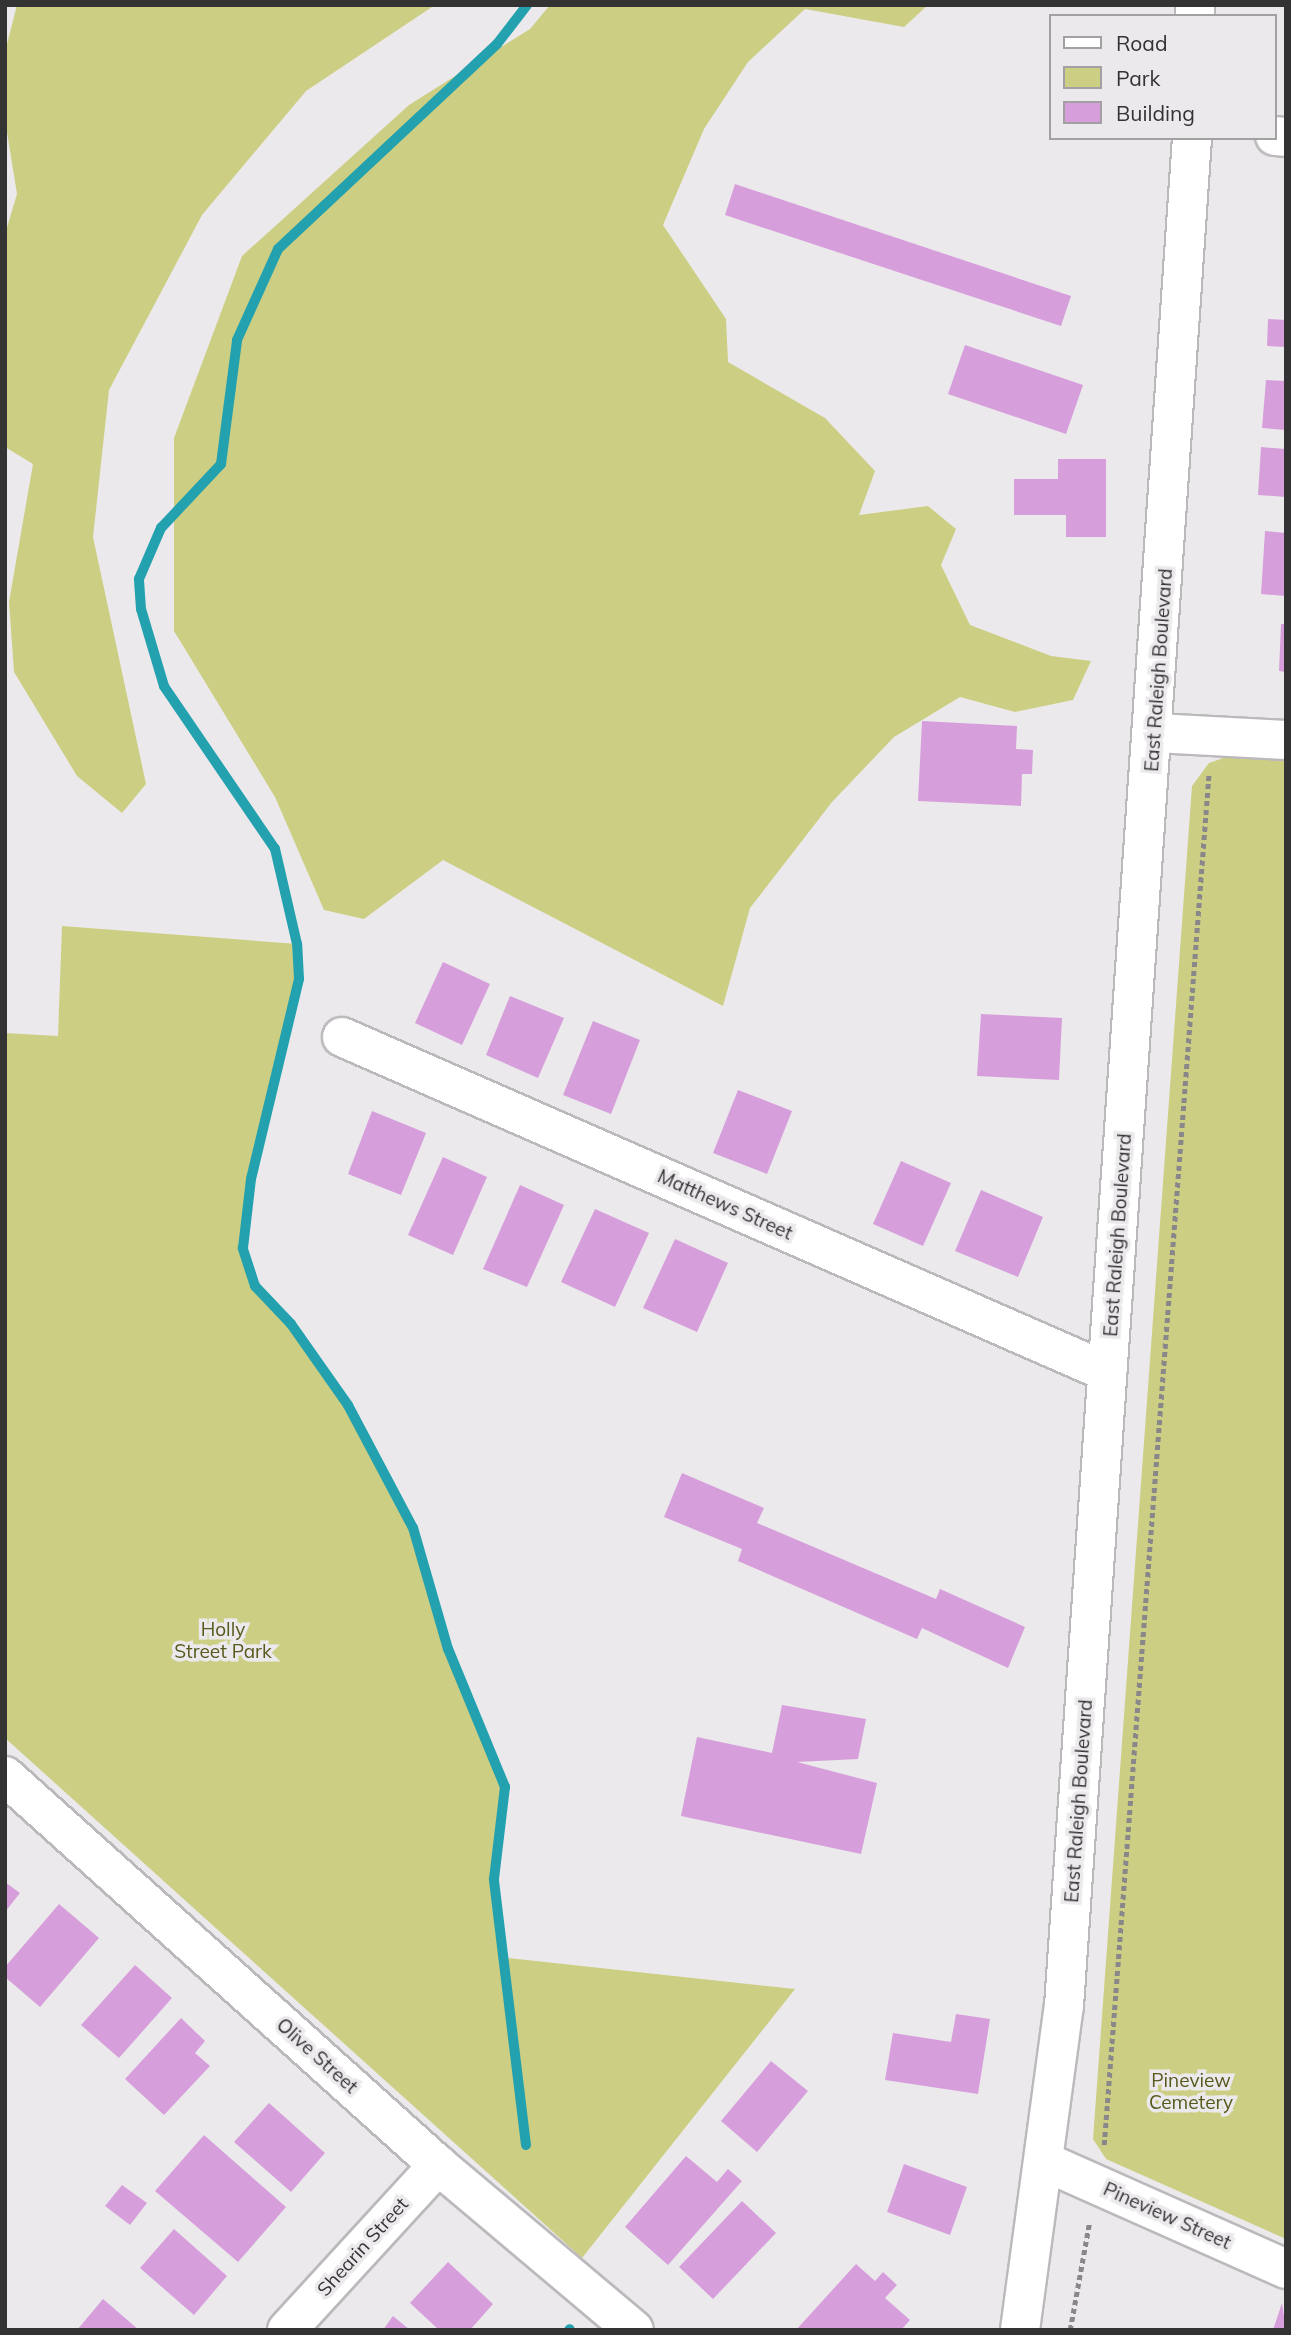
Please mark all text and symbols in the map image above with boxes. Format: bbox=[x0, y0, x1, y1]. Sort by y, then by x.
legend bbox=[1050, 14, 1277, 140]
text: Road bbox=[1116, 30, 1167, 56]
text: Park bbox=[1116, 65, 1160, 91]
text: Building bbox=[1116, 100, 1195, 126]
street label: East Raleigh Boulevard bbox=[1141, 568, 1177, 772]
street label: East Raleigh Boulevard bbox=[1100, 1133, 1136, 1337]
street label: Matthews Street bbox=[654, 1165, 796, 1245]
park label: Holly Street Park bbox=[174, 1619, 272, 1663]
street label: East Raleigh Boulevard bbox=[1061, 1699, 1097, 1903]
street label: Olive Street bbox=[272, 2014, 362, 2098]
park label: Pineview Cemetery bbox=[1149, 2070, 1233, 2114]
street label: Pineview Street bbox=[1100, 2178, 1234, 2254]
street label: Shearin Street bbox=[313, 2193, 413, 2301]

